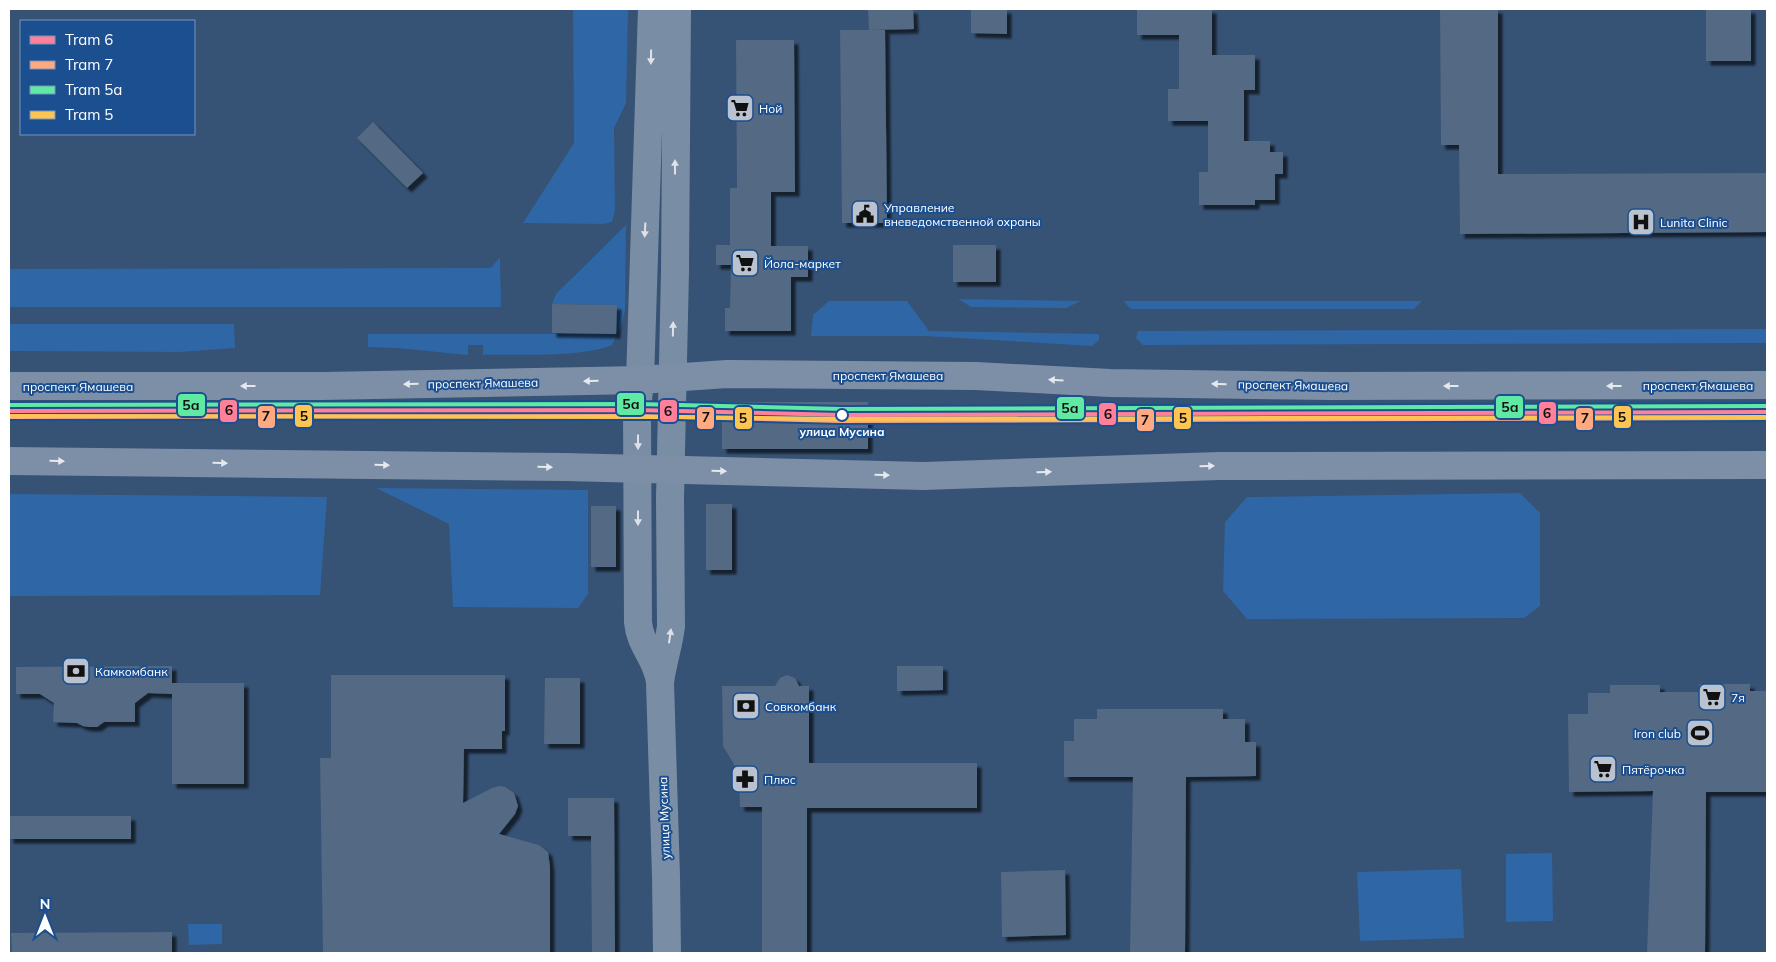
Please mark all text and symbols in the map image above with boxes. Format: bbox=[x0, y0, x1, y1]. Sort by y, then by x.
legend bbox=[20, 20, 195, 135]
text: Tram 6 bbox=[65, 30, 113, 49]
one-way arrow bbox=[647, 50, 655, 66]
text: Tram 7 bbox=[65, 55, 113, 74]
text: Tram 5а bbox=[65, 80, 123, 99]
supermarket icon: Ной bbox=[725, 93, 755, 123]
place label: Ной bbox=[759, 101, 782, 116]
text: Tram 5 bbox=[65, 105, 113, 124]
one-way arrow bbox=[671, 159, 679, 175]
public building icon: Управление вневедомственной охраны bbox=[850, 199, 880, 229]
place label: Управление вневедомственной охраны bbox=[883, 200, 1041, 229]
hospital icon: Lunita Clinic bbox=[1626, 207, 1656, 237]
place label: Lunita Clinic bbox=[1660, 215, 1728, 230]
one-way arrow bbox=[640, 223, 648, 239]
supermarket icon: Йола-маркет bbox=[730, 248, 760, 278]
place label: Йола-маркет bbox=[764, 256, 841, 271]
one-way arrow bbox=[669, 321, 677, 337]
street label: проспект Ямашева bbox=[833, 368, 943, 383]
street label: проспект Ямашева bbox=[428, 375, 538, 391]
one-way arrow bbox=[1048, 376, 1064, 384]
one-way arrow bbox=[583, 377, 599, 385]
street label: проспект Ямашева bbox=[1238, 377, 1348, 393]
street label: проспект Ямашева bbox=[1643, 378, 1753, 393]
street label: проспект Ямашева bbox=[23, 379, 133, 394]
one-way arrow bbox=[403, 380, 419, 388]
one-way arrow bbox=[1210, 380, 1226, 388]
one-way arrow bbox=[240, 382, 256, 390]
one-way arrow bbox=[1443, 382, 1459, 390]
one-way arrow bbox=[1605, 382, 1621, 390]
line badge: 5а bbox=[616, 392, 645, 416]
line badge: 5а bbox=[177, 393, 206, 417]
text: 5а bbox=[622, 395, 640, 413]
line badge: 5а bbox=[1495, 395, 1524, 419]
text: 5а bbox=[182, 396, 200, 414]
line badge: 5а bbox=[1056, 396, 1085, 420]
text: 5а bbox=[1501, 398, 1519, 416]
line badge: 6 bbox=[219, 399, 238, 423]
line badge: 6 bbox=[659, 399, 678, 423]
text: 5а bbox=[1061, 399, 1079, 417]
text: 6 bbox=[225, 401, 233, 419]
line badge: 6 bbox=[1538, 401, 1557, 425]
text: 6 bbox=[664, 402, 672, 420]
line badge: 6 bbox=[1098, 402, 1117, 426]
line badge: 5 bbox=[294, 404, 313, 428]
text: 6 bbox=[1543, 404, 1551, 422]
line badge: 7 bbox=[257, 405, 276, 429]
text: 6 bbox=[1104, 405, 1112, 423]
line badge: 5 bbox=[1613, 405, 1632, 429]
line badge: 7 bbox=[696, 406, 715, 430]
line badge: 5 bbox=[734, 406, 753, 430]
line badge: 5 bbox=[1173, 406, 1192, 430]
text: 7 bbox=[262, 407, 270, 425]
text: 5 bbox=[300, 407, 308, 425]
line badge: 7 bbox=[1575, 407, 1594, 431]
text: 7 bbox=[702, 408, 710, 426]
marker: улица Мусина bbox=[835, 408, 849, 422]
line badge: 7 bbox=[1136, 408, 1155, 432]
text: 5 bbox=[1618, 408, 1626, 426]
text: 5 bbox=[739, 409, 747, 427]
text: 5 bbox=[1179, 409, 1187, 427]
text: 7 bbox=[1581, 409, 1589, 427]
text: 7 bbox=[1141, 411, 1149, 429]
place label: улица Мусина bbox=[799, 424, 885, 439]
one-way arrow bbox=[633, 434, 641, 450]
one-way arrow bbox=[50, 457, 66, 465]
one-way arrow bbox=[212, 459, 228, 467]
one-way arrow bbox=[375, 461, 391, 469]
one-way arrow bbox=[1199, 462, 1215, 470]
one-way arrow bbox=[537, 463, 553, 471]
one-way arrow bbox=[712, 467, 728, 475]
one-way arrow bbox=[1037, 468, 1053, 476]
one-way arrow bbox=[874, 471, 890, 479]
one-way arrow bbox=[634, 510, 642, 526]
one-way arrow bbox=[666, 627, 674, 643]
bank icon: Камкомбанк bbox=[61, 656, 91, 686]
place label: Камкомбанк bbox=[95, 664, 168, 679]
supermarket icon: 7я bbox=[1697, 682, 1727, 712]
place label: 7я bbox=[1731, 690, 1745, 705]
bank icon: Совкомбанк bbox=[731, 691, 761, 721]
place label: Совкомбанк bbox=[765, 699, 837, 714]
sports icon: Iron club bbox=[1685, 718, 1715, 748]
place label: Iron club bbox=[1634, 726, 1681, 741]
supermarket icon: Пятёрочка bbox=[1588, 754, 1618, 784]
place label: Пятёрочка bbox=[1622, 762, 1685, 777]
pharmacy icon: Плюс bbox=[730, 764, 760, 794]
place label: Плюс bbox=[764, 772, 796, 787]
street label: улица Мусина bbox=[655, 777, 673, 859]
north arrow bbox=[20, 892, 70, 942]
text: N bbox=[40, 895, 50, 913]

